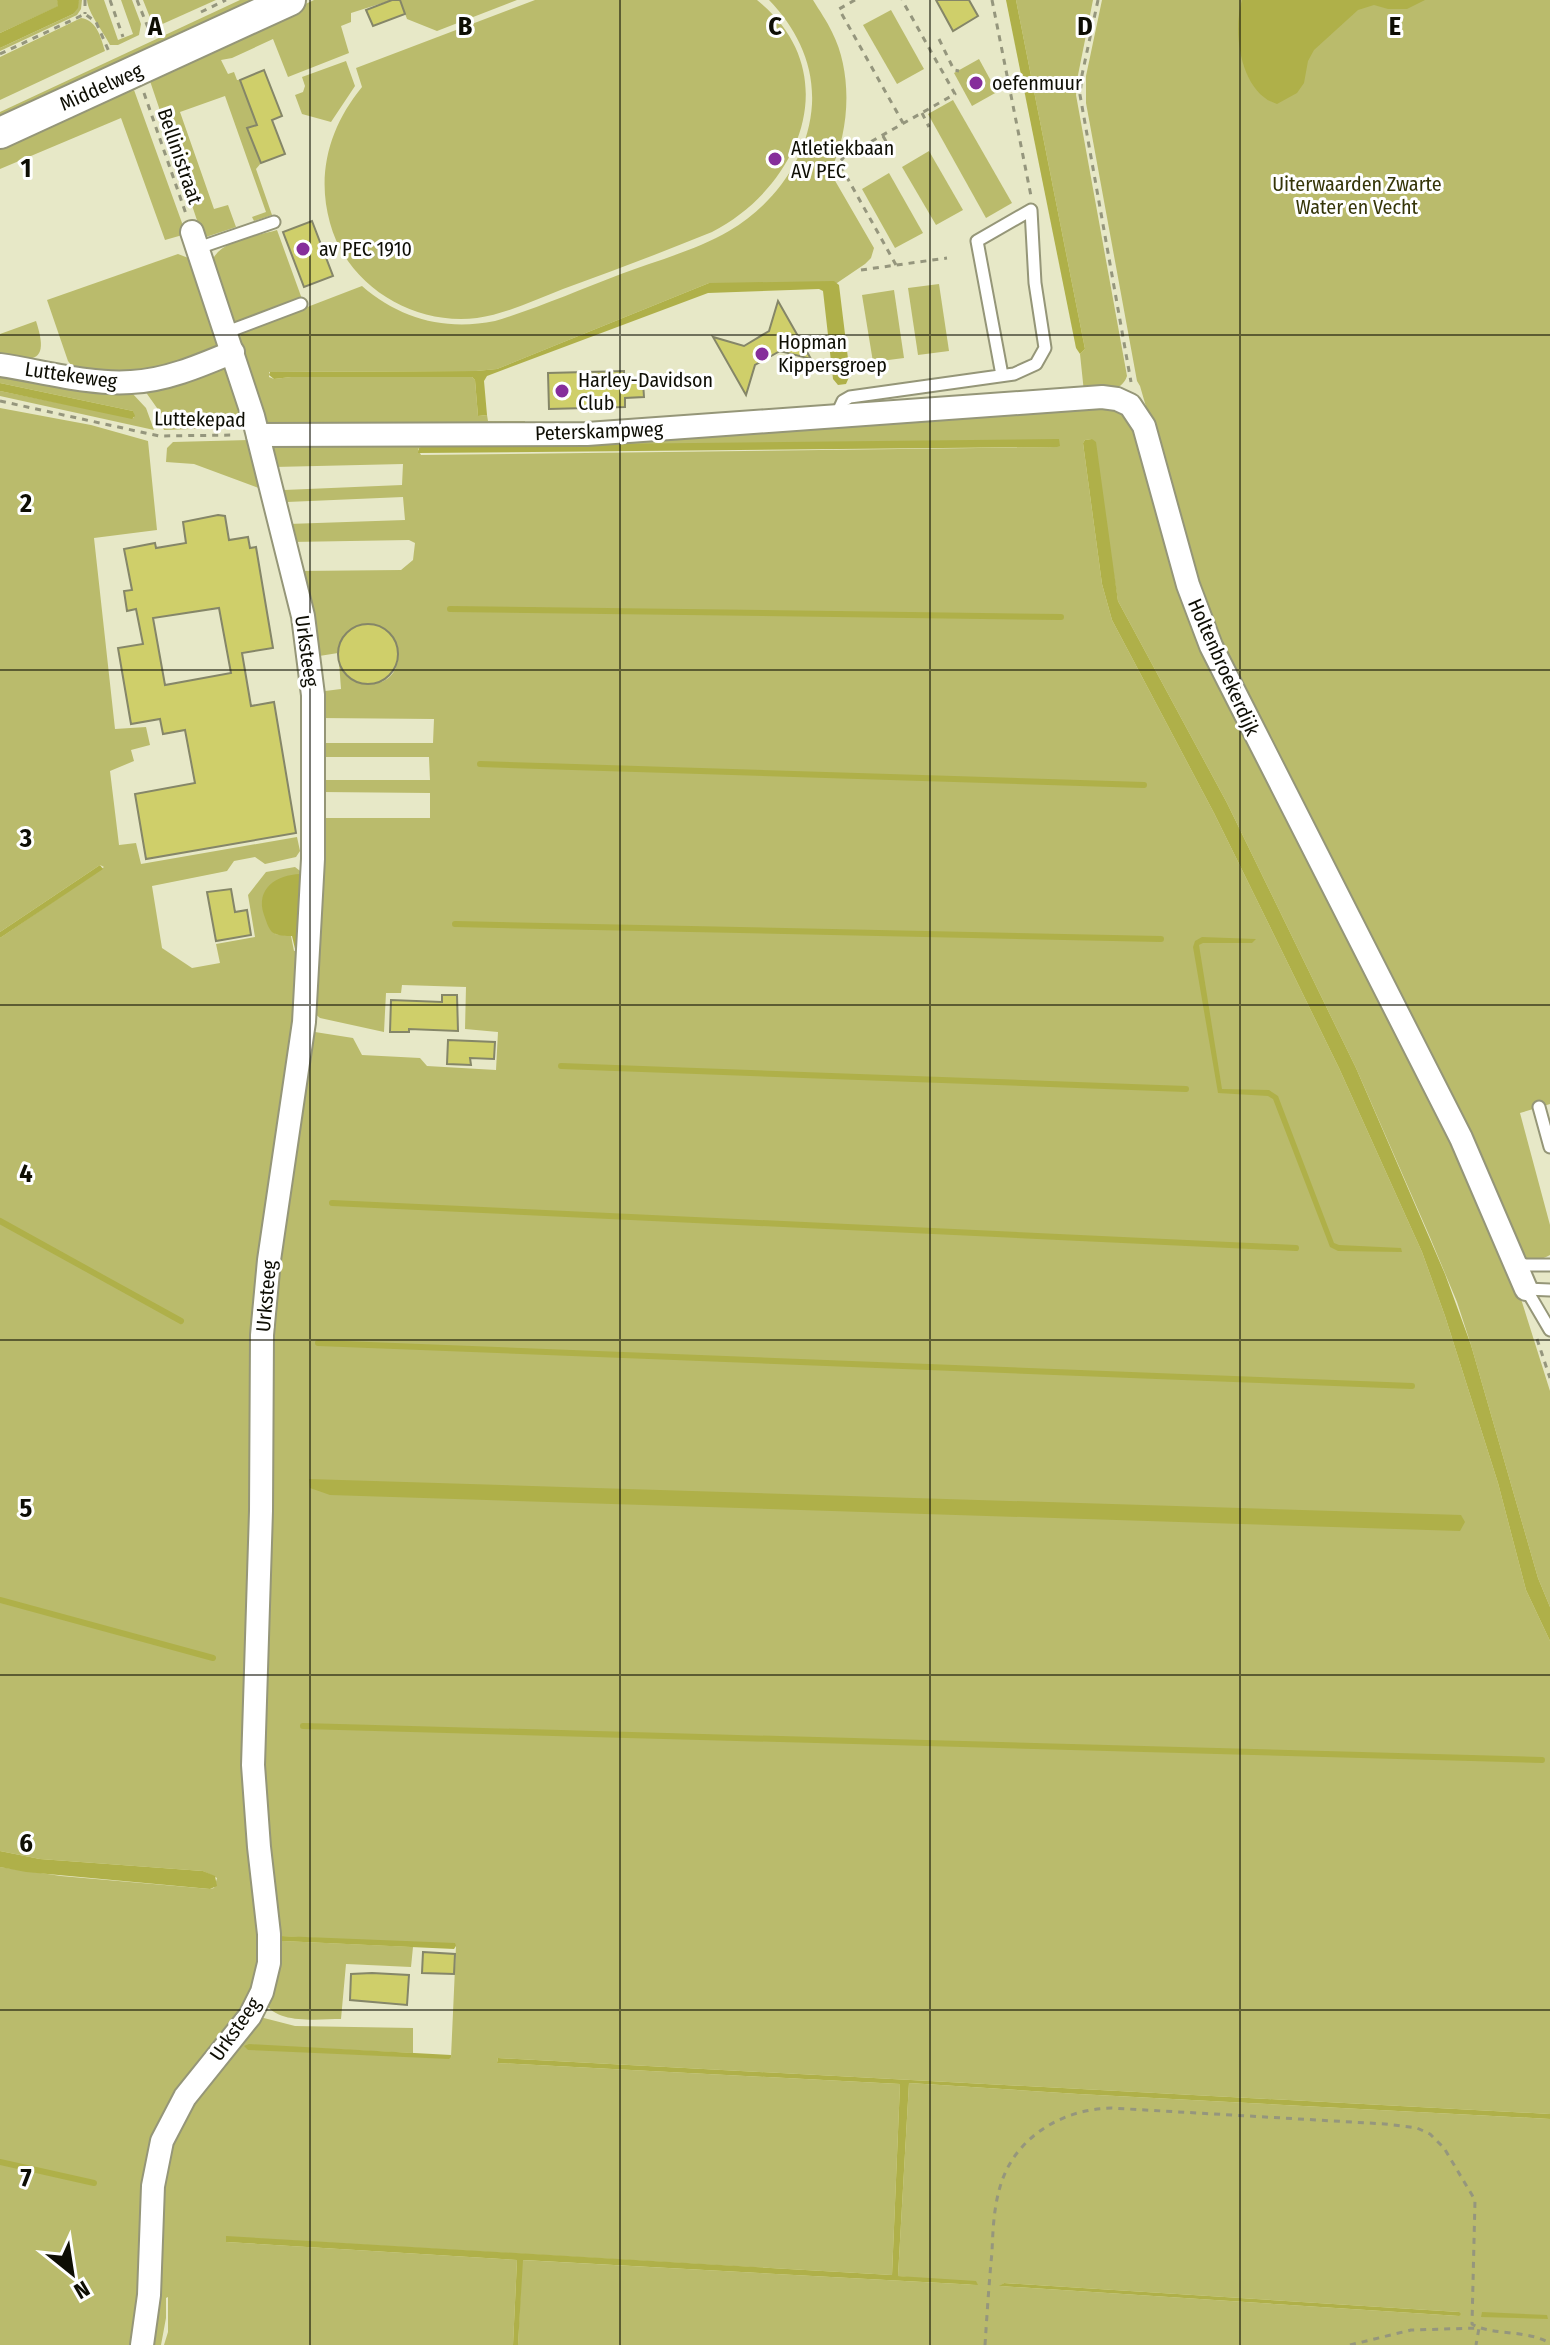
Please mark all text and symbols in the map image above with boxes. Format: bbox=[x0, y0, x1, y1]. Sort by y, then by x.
text: A bbox=[147, 11, 163, 42]
text: B bbox=[458, 11, 473, 42]
text: C bbox=[768, 11, 782, 42]
text: D bbox=[1077, 11, 1093, 42]
text: E bbox=[1389, 11, 1401, 42]
street label: Middelweg bbox=[56, 58, 147, 116]
place label: oefenmuur bbox=[992, 71, 1082, 95]
marker: oefenmuur bbox=[967, 74, 985, 92]
street label: Bellinistraat bbox=[152, 105, 208, 207]
place label: Atletiekbaan AV PEC bbox=[791, 136, 894, 183]
marker: Atletiekbaan AV PEC bbox=[766, 150, 784, 168]
text: 1 bbox=[21, 153, 32, 184]
park label: Uiterwaarden Zwarte Water en Vecht bbox=[1272, 172, 1442, 219]
place label: av PEC 1910 bbox=[319, 237, 412, 261]
marker: av PEC 1910 bbox=[294, 240, 312, 258]
place label: Hopman Kippersgroep bbox=[778, 330, 887, 377]
marker: Hopman Kippersgroep bbox=[753, 345, 771, 363]
street label: Luttekeweg bbox=[23, 357, 119, 393]
place label: Harley-Davidson Club bbox=[578, 368, 713, 415]
marker: Harley-Davidson Club bbox=[553, 382, 571, 400]
street label: Luttekepad bbox=[154, 406, 246, 432]
street label: Peterskampweg bbox=[534, 417, 664, 445]
text: 2 bbox=[19, 488, 32, 519]
street label: Holtenbroekerdijk bbox=[1183, 595, 1265, 740]
street label: Urksteeg bbox=[290, 614, 324, 689]
text: 3 bbox=[19, 823, 32, 854]
text: 4 bbox=[19, 1158, 33, 1189]
street label: Urksteeg bbox=[251, 1259, 281, 1333]
text: 5 bbox=[20, 1493, 33, 1524]
text: 6 bbox=[19, 1828, 33, 1859]
street label: Urksteeg bbox=[205, 1992, 266, 2065]
text: 7 bbox=[20, 2163, 32, 2194]
north arrow bbox=[32, 2233, 112, 2313]
text: N bbox=[69, 2275, 94, 2305]

